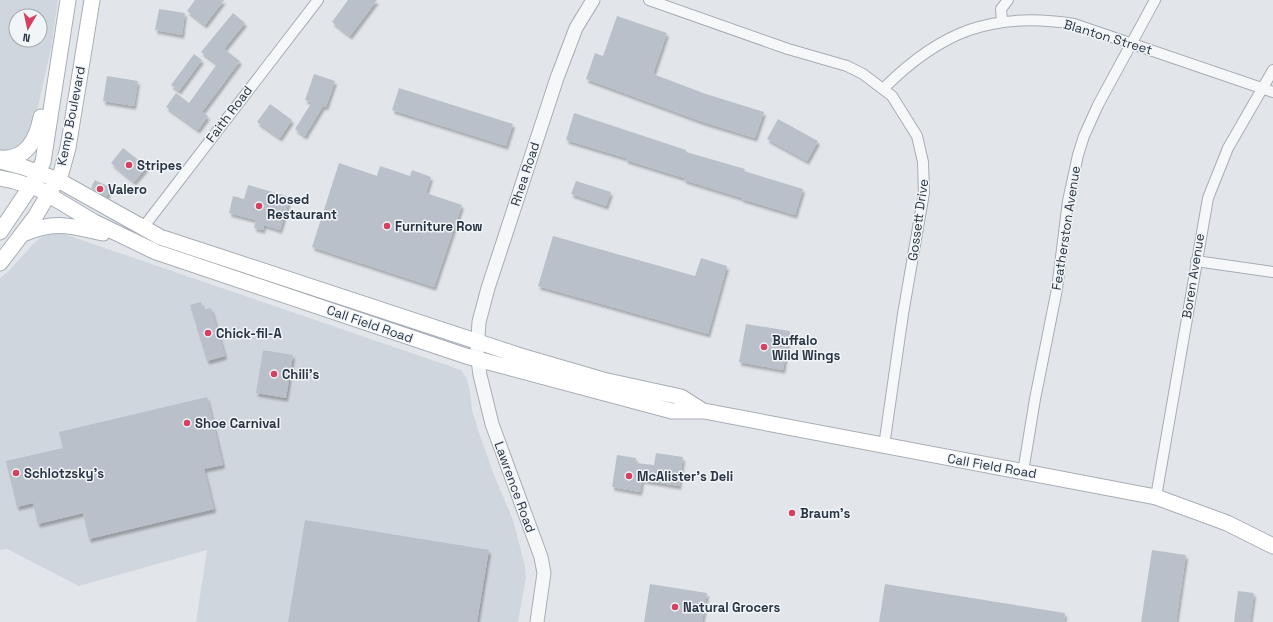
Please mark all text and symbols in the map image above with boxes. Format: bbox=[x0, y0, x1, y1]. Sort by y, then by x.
north arrow bbox=[8, 8, 48, 48]
street label: Blanton Street bbox=[1062, 15, 1154, 59]
text: N bbox=[22, 30, 31, 45]
street label: Kemp Boulevard bbox=[53, 65, 89, 167]
street label: Faith Road bbox=[202, 82, 256, 146]
street label: Rhea Road bbox=[507, 140, 543, 208]
place label: Stripes bbox=[137, 157, 182, 174]
marker: Stripes bbox=[124, 160, 134, 170]
street label: Featherston Avenue bbox=[1048, 165, 1084, 291]
street label: Gossett Drive bbox=[904, 178, 932, 262]
place label: Valero bbox=[108, 181, 147, 198]
marker: Valero bbox=[95, 184, 105, 194]
place label: Closed Restaurant bbox=[267, 191, 337, 223]
marker: Closed Restaurant bbox=[254, 201, 264, 211]
place label: Furniture Row bbox=[395, 218, 483, 235]
marker: Furniture Row bbox=[382, 221, 392, 231]
street label: Boren Avenue bbox=[1178, 232, 1208, 320]
street label: Call Field Road bbox=[325, 301, 415, 347]
place label: Chick-fil-A bbox=[216, 325, 282, 342]
marker: Chick-fil-A bbox=[203, 328, 213, 338]
place label: Buffalo Wild Wings bbox=[772, 332, 841, 364]
marker: Buffalo Wild Wings bbox=[759, 342, 769, 352]
place label: Chili's bbox=[282, 366, 319, 383]
marker: Chili's bbox=[269, 369, 279, 379]
place label: Shoe Carnival bbox=[195, 415, 280, 432]
marker: Shoe Carnival bbox=[182, 418, 192, 428]
street label: Lawrence Road bbox=[491, 439, 539, 535]
street label: Call Field Road bbox=[946, 450, 1038, 482]
place label: Schlotzsky's bbox=[24, 465, 104, 482]
marker: Schlotzsky's bbox=[11, 468, 21, 478]
place label: McAlister's Deli bbox=[637, 468, 733, 485]
marker: McAlister's Deli bbox=[624, 471, 634, 481]
place label: Braum's bbox=[800, 505, 851, 522]
marker: Braum's bbox=[787, 508, 797, 518]
place label: Natural Grocers bbox=[683, 599, 781, 616]
marker: Natural Grocers bbox=[670, 602, 680, 612]

